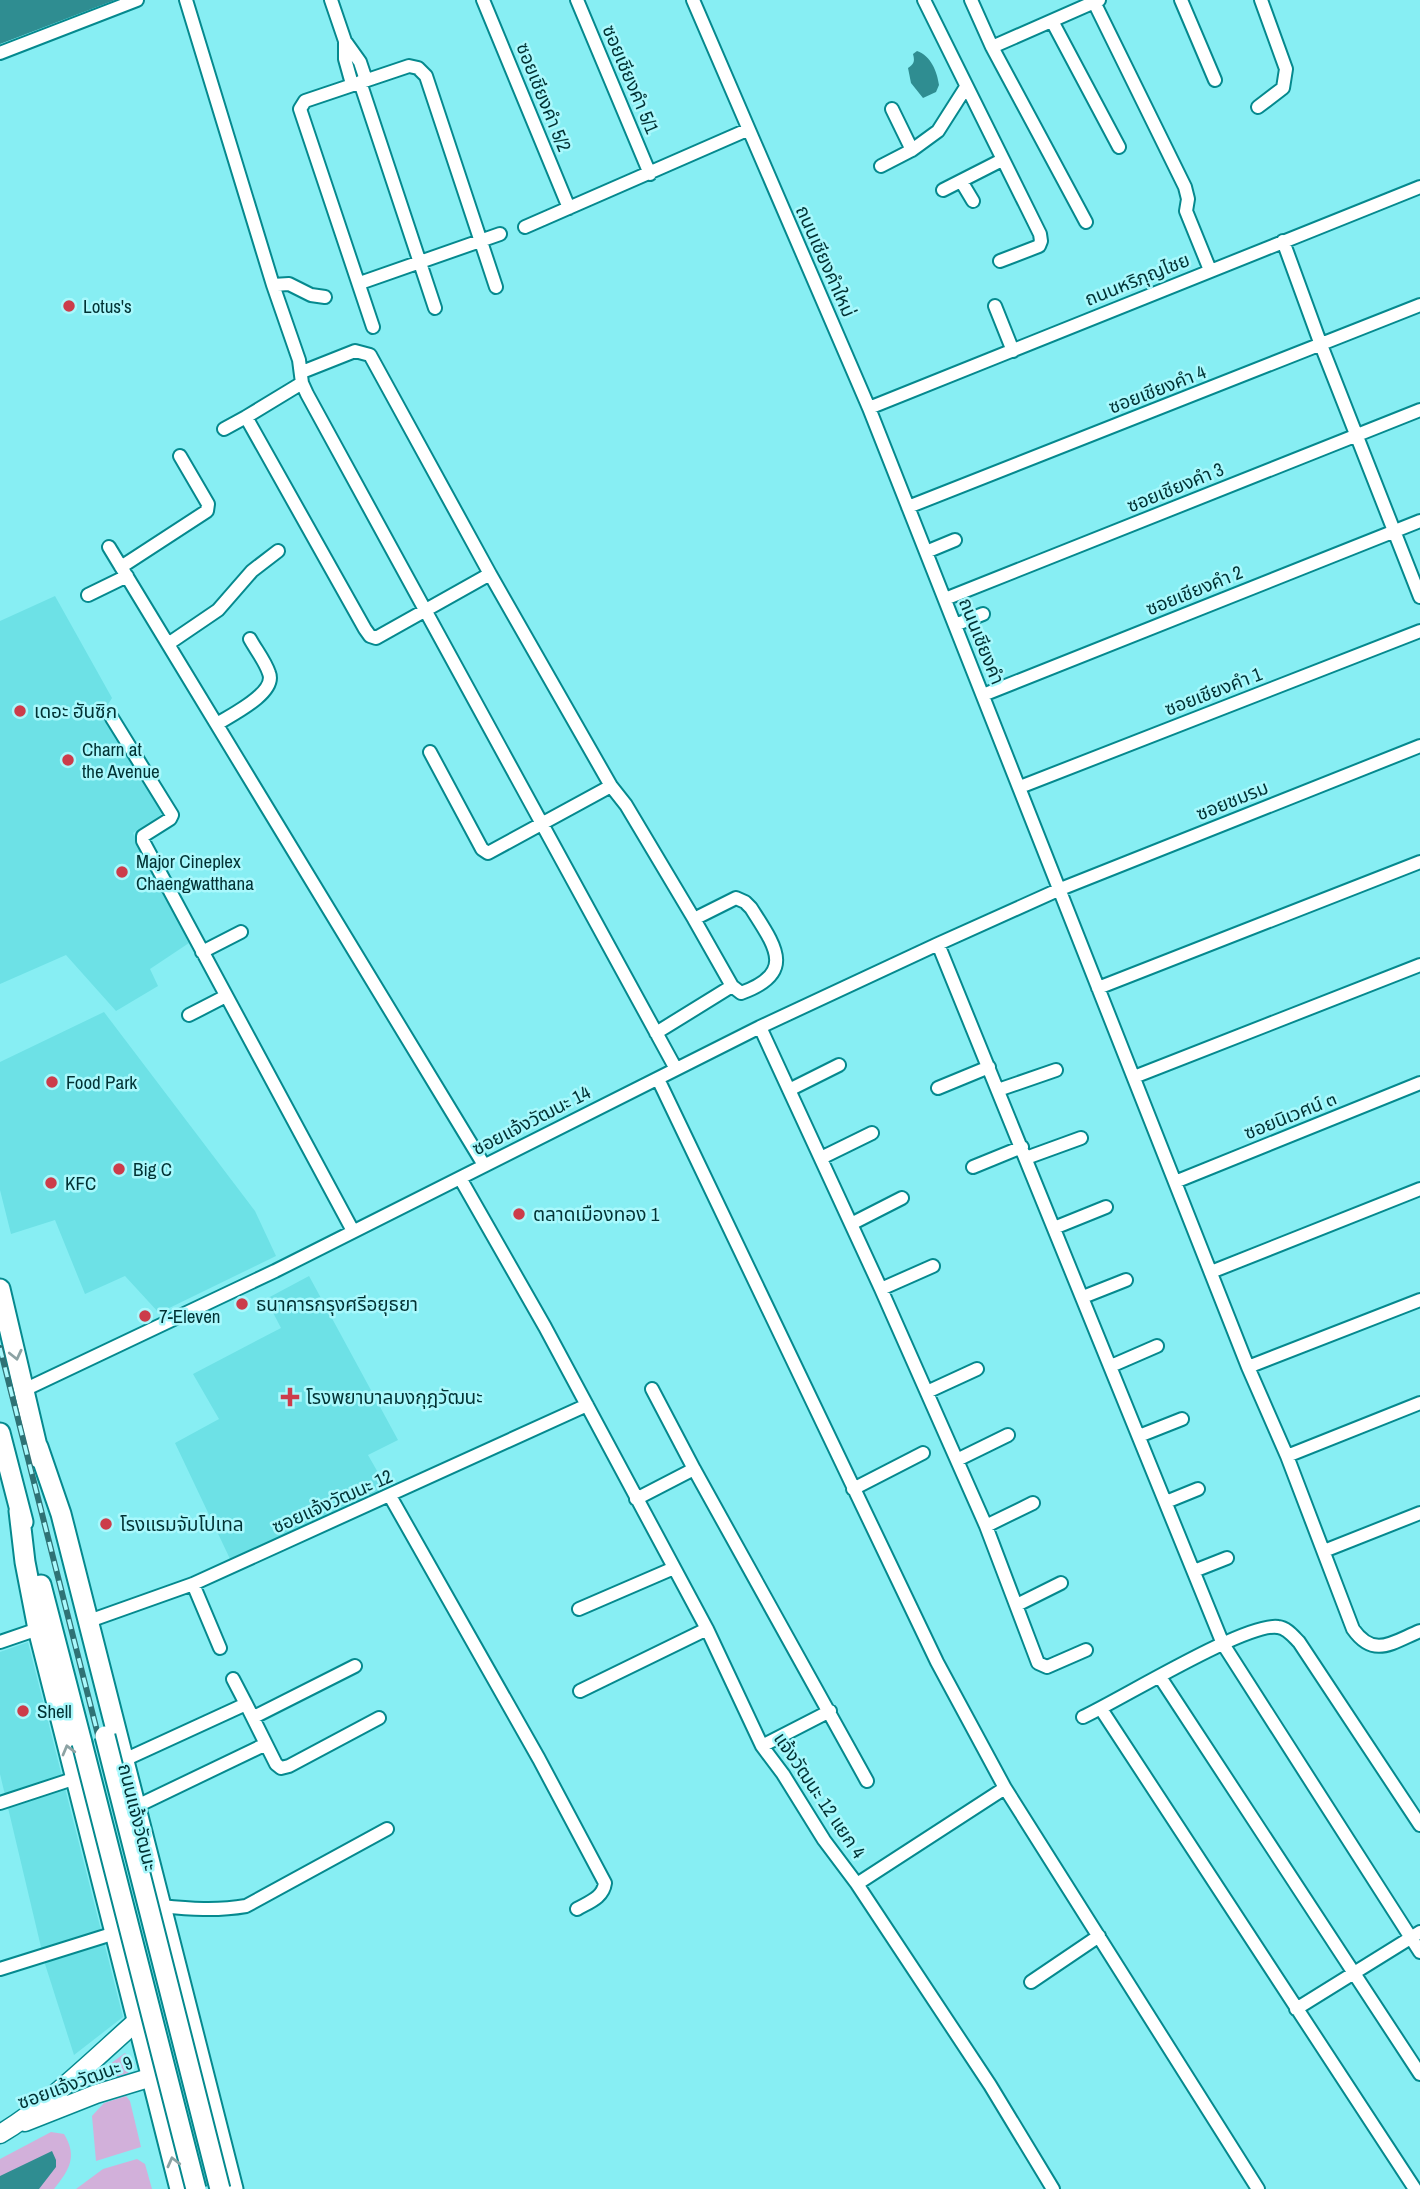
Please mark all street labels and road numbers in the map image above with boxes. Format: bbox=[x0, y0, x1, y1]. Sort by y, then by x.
street label: ซอยเชียงคำ 5/1 bbox=[596, 21, 666, 138]
street label: ซอยเชียงคำ 5/2 bbox=[510, 39, 578, 155]
street label: ถนนเชียงคำใหม่ bbox=[790, 201, 862, 321]
street label: ถนนหริภุญไชย bbox=[1081, 246, 1193, 312]
street label: ซอยเชียงคำ 4 bbox=[1105, 358, 1210, 419]
street label: ซอยเชียงคำ 3 bbox=[1123, 456, 1227, 518]
street label: ซอยเชียงคำ 2 bbox=[1142, 559, 1246, 621]
street label: ถนนเชียงคำ bbox=[953, 594, 1011, 688]
street label: ซอยเชียงคำ 1 bbox=[1161, 660, 1266, 721]
street label: ซอยชมรม bbox=[1192, 774, 1272, 826]
street label: ซอยแจ้งวัฒนะ 14 bbox=[467, 1079, 595, 1161]
street label: ซอยนิเวศน์ ๓ bbox=[1240, 1085, 1340, 1145]
street label: ซอยแจ้งวัฒนะ 12 bbox=[268, 1463, 396, 1539]
street label: แจ้งวัฒนะ 12 แยก 4 bbox=[768, 1727, 872, 1863]
street label: ถนนแจ้งวัฒนะ bbox=[112, 1761, 164, 1873]
street label: ซอยแจ้งวัฒนะ 9 bbox=[14, 2049, 136, 2115]

